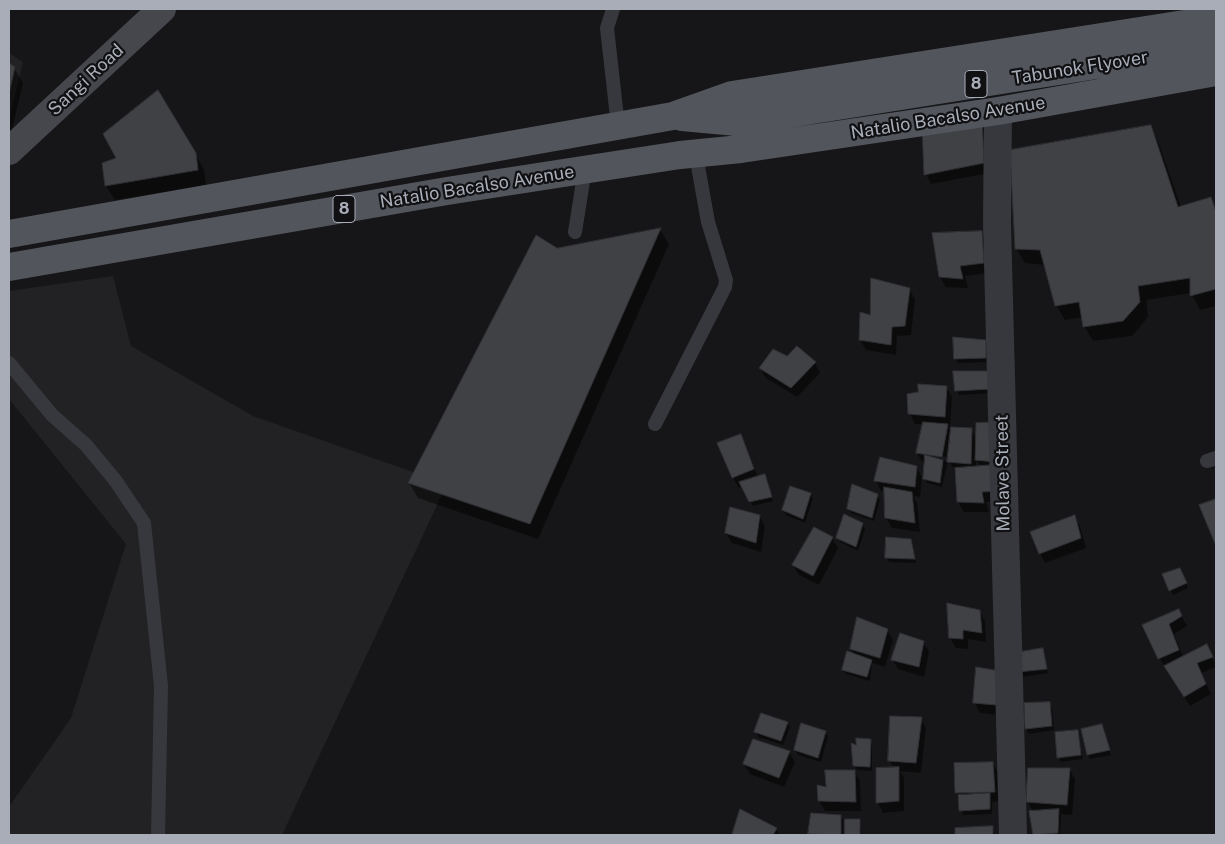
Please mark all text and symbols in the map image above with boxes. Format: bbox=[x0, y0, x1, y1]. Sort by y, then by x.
street label: Sangi Road bbox=[44, 40, 128, 120]
street label: Tabunok Flyover bbox=[1011, 47, 1149, 89]
road number: 8 bbox=[965, 70, 987, 98]
street label: Natalio Bacalso Avenue bbox=[849, 92, 1047, 144]
street label: Natalio Bacalso Avenue bbox=[378, 161, 576, 213]
road number: 8 bbox=[333, 195, 355, 222]
street label: Molave Street bbox=[991, 414, 1015, 532]

